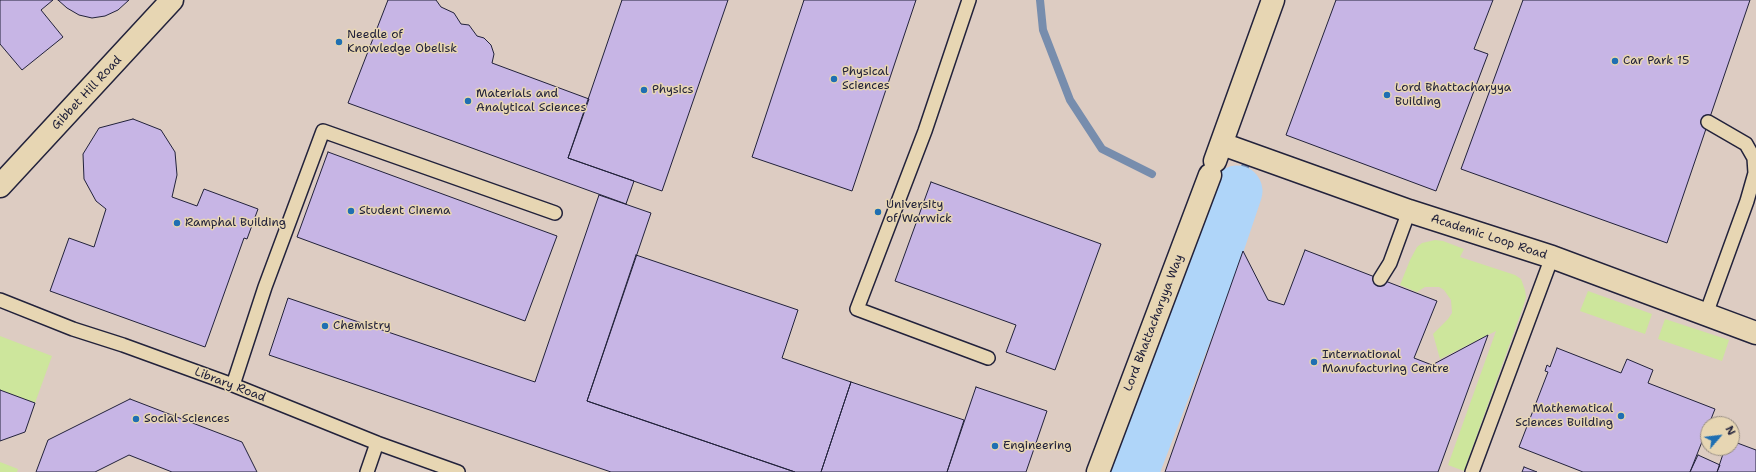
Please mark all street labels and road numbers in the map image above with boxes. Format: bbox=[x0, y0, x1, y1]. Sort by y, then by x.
street label: Gibbet Hill Road bbox=[49, 53, 125, 133]
street label: Academic Loop Road bbox=[1429, 211, 1549, 263]
street label: Lord Bhattacharyya Way bbox=[1121, 252, 1187, 394]
street label: Library Road bbox=[192, 365, 268, 405]

